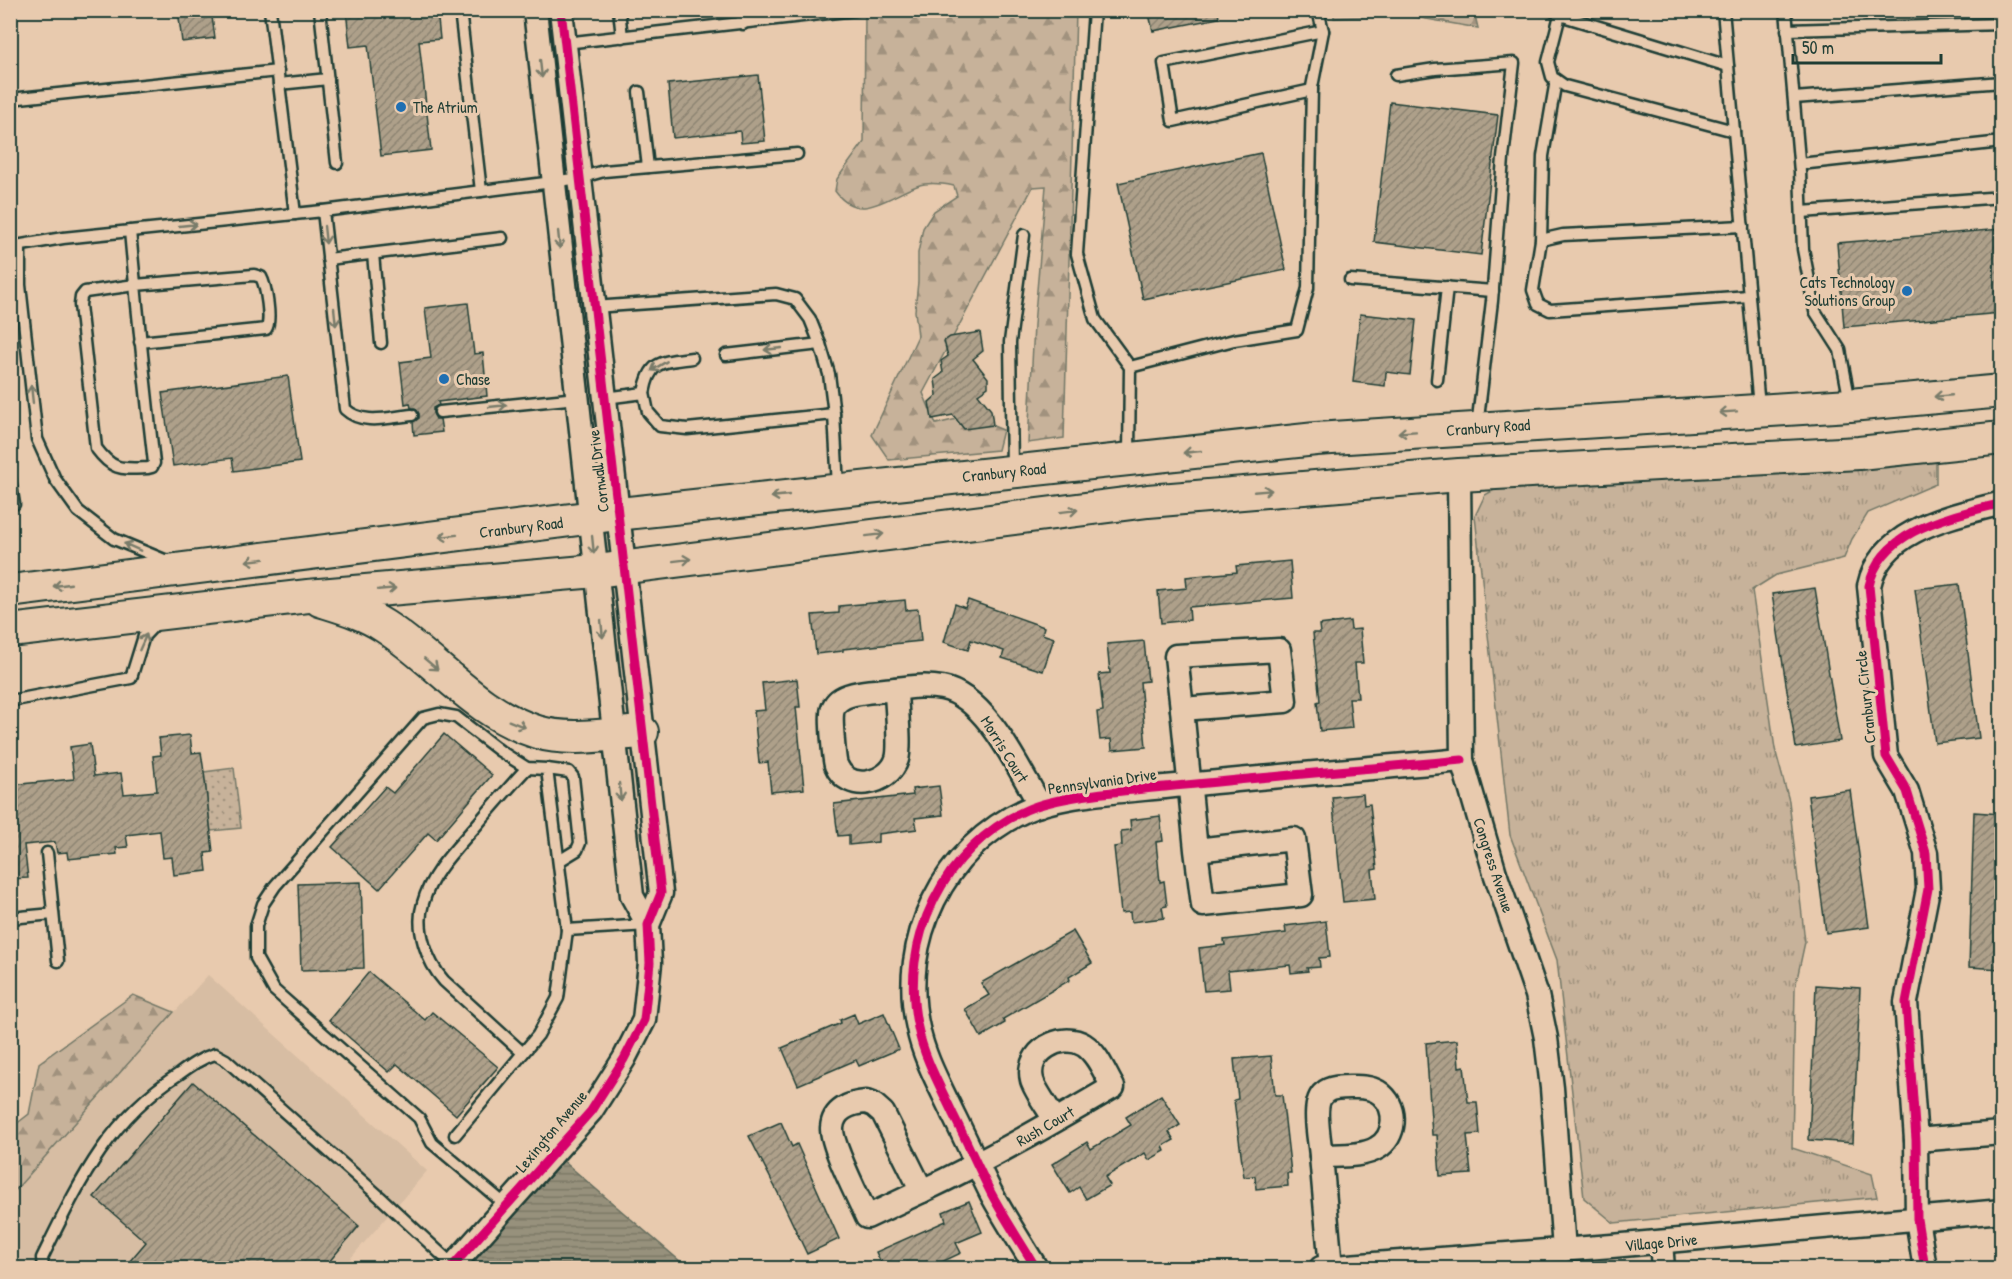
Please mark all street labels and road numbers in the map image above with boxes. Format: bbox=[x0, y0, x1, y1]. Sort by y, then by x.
street label: Cranbury Road bbox=[1445, 413, 1531, 441]
street label: Cornwall Drive bbox=[582, 428, 614, 514]
street label: Cranbury Road bbox=[961, 457, 1047, 487]
street label: Cranbury Road bbox=[478, 511, 564, 543]
street label: Cranbury Circle bbox=[1849, 649, 1881, 745]
street label: Morris Court bbox=[976, 711, 1034, 787]
street label: Pennsylvania Drive bbox=[1046, 762, 1158, 799]
street label: Congress Avenue bbox=[1468, 815, 1520, 916]
street label: Lexington Avenue bbox=[510, 1085, 592, 1177]
street label: Rush Court bbox=[1012, 1100, 1078, 1151]
street label: Village Drive bbox=[1624, 1228, 1699, 1256]

